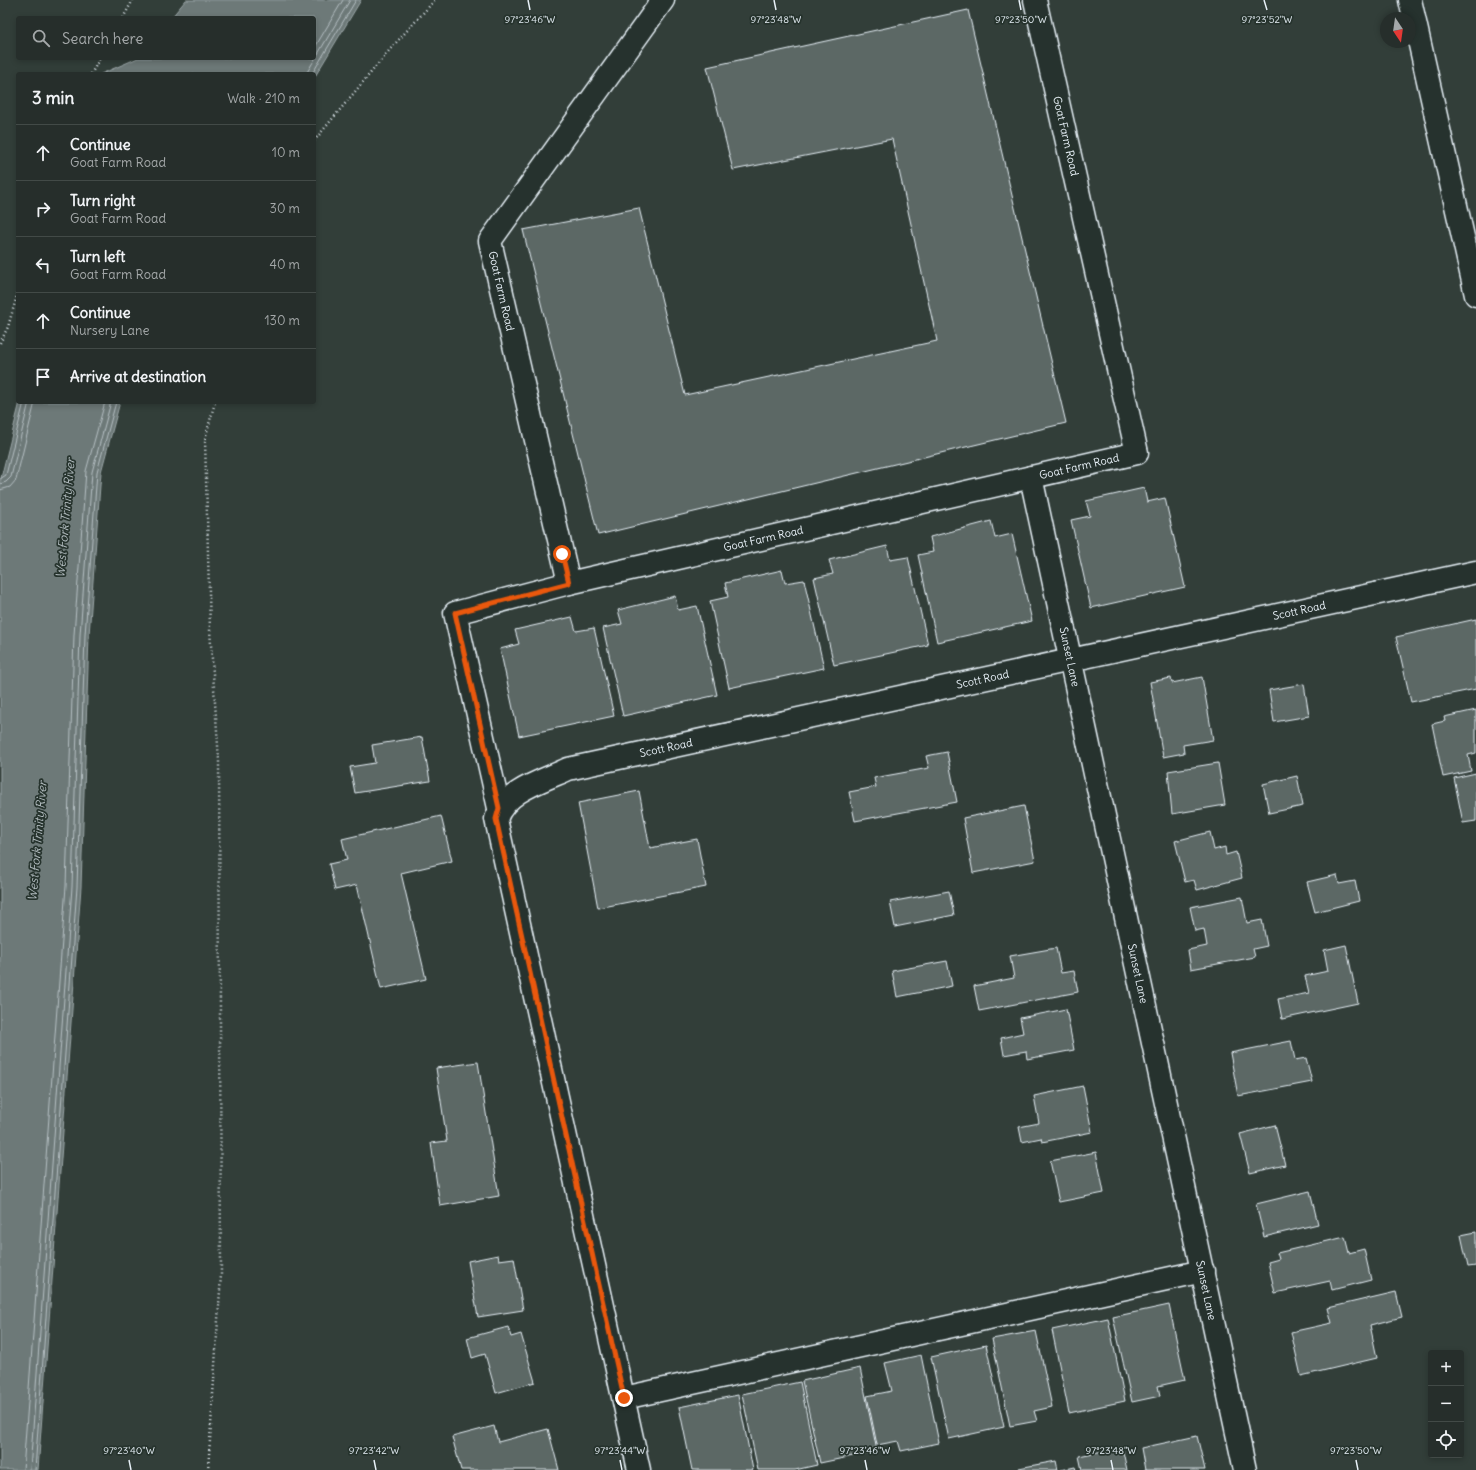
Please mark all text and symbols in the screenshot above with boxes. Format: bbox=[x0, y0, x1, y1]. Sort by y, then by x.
north arrow bbox=[1380, 12, 1416, 48]
text: 97°23'46"W bbox=[505, 13, 555, 26]
text: 97°23'48"W bbox=[751, 13, 801, 26]
text: 97°23'50"W bbox=[995, 13, 1047, 26]
text: 97°23'52"W bbox=[1242, 13, 1292, 26]
search box bbox=[16, 16, 316, 60]
icon: search bbox=[30, 27, 52, 49]
text: Search here bbox=[62, 29, 143, 48]
text: 3 min bbox=[32, 87, 74, 109]
text: Walk · 210 m bbox=[227, 90, 300, 107]
street label: Goat Farm Road bbox=[1050, 95, 1082, 178]
text: Continue bbox=[70, 135, 131, 154]
icon: ahead bbox=[32, 142, 54, 164]
text: 10 m bbox=[272, 144, 300, 161]
text: Goat Farm Road bbox=[70, 154, 166, 171]
text: Turn right bbox=[70, 191, 135, 210]
icon: right bbox=[32, 198, 54, 220]
text: 30 m bbox=[270, 200, 300, 217]
text: Goat Farm Road bbox=[70, 210, 166, 227]
text: Turn left bbox=[70, 247, 125, 266]
street label: Goat Farm Road bbox=[486, 250, 518, 333]
icon: left bbox=[32, 254, 54, 276]
text: 40 m bbox=[269, 256, 300, 273]
text: Goat Farm Road bbox=[70, 266, 166, 283]
text: Continue bbox=[70, 303, 131, 322]
icon: ahead bbox=[32, 310, 54, 332]
text: 130 m bbox=[264, 312, 300, 329]
text: Nursery Lane bbox=[70, 322, 149, 339]
icon: arrive bbox=[32, 366, 54, 388]
text: Arrive at destination bbox=[70, 367, 206, 386]
street label: Goat Farm Road bbox=[1038, 450, 1121, 482]
water label: West Fork Trinity River bbox=[52, 455, 78, 578]
street label: Goat Farm Road bbox=[722, 523, 805, 554]
route start bbox=[553, 545, 571, 563]
street label: Scott Road bbox=[1272, 598, 1327, 623]
street label: Sunset Lane bbox=[1057, 626, 1083, 688]
street label: Scott Road bbox=[955, 666, 1011, 692]
street label: Scott Road bbox=[638, 735, 694, 760]
water label: West Fork Trinity River bbox=[24, 778, 50, 901]
street label: Sunset Lane bbox=[1125, 942, 1151, 1005]
street label: Sunset Lane bbox=[1193, 1259, 1220, 1322]
map controls bbox=[1428, 1350, 1464, 1458]
button: + bbox=[1428, 1350, 1464, 1386]
button: − bbox=[1428, 1386, 1464, 1422]
route end bbox=[615, 1389, 633, 1407]
button: locate bbox=[1428, 1422, 1464, 1458]
text: 97°23'40"W bbox=[103, 1444, 155, 1457]
text: 97°23'42"W bbox=[349, 1444, 399, 1457]
text: 97°23'44"W bbox=[595, 1444, 645, 1457]
text: 97°23'46"W bbox=[840, 1444, 890, 1457]
text: 97°23'48"W bbox=[1086, 1444, 1136, 1457]
text: 97°23'50"W bbox=[1330, 1444, 1382, 1457]

